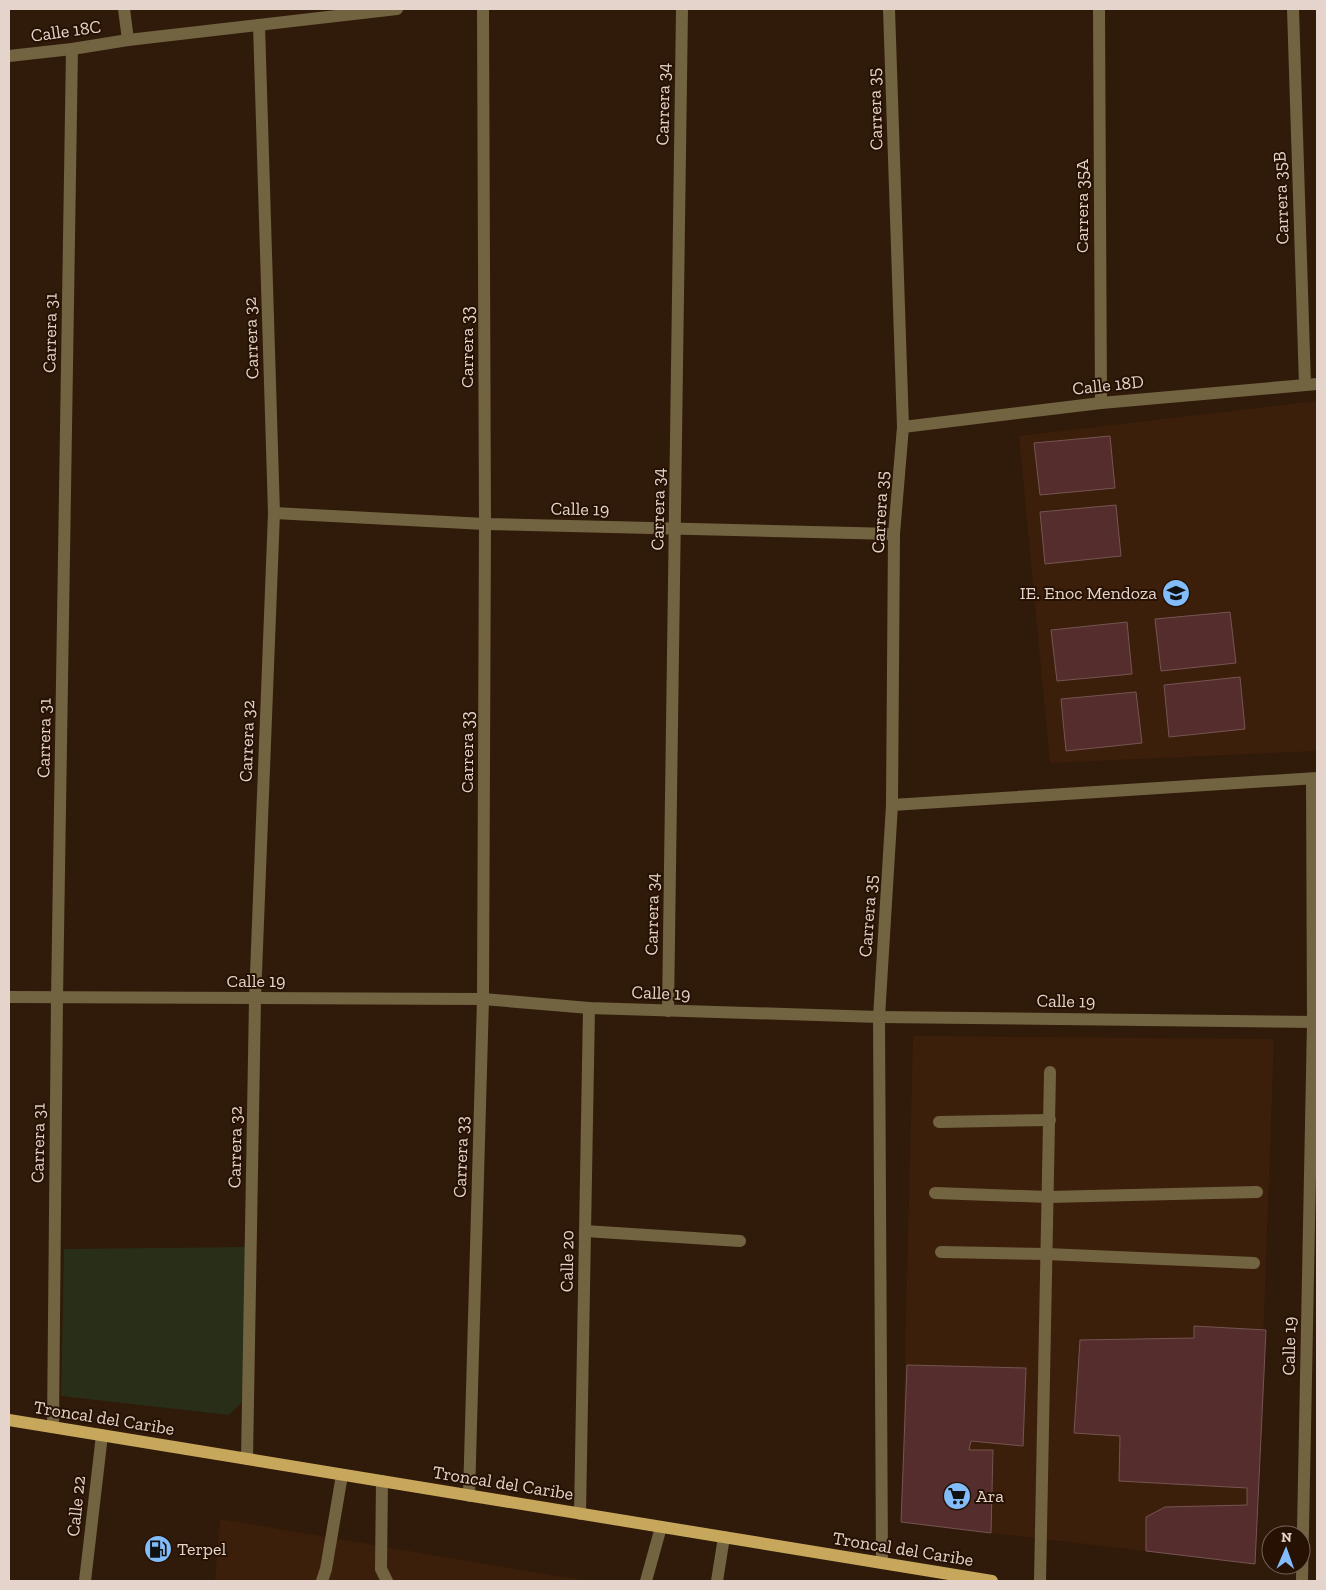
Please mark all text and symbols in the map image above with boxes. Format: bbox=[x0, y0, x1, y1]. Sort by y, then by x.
street label: Calle 18C bbox=[29, 15, 103, 47]
street label: Carrera 34 bbox=[651, 62, 675, 146]
street label: Carrera 35 bbox=[863, 68, 887, 150]
street label: Carrera 35B bbox=[1268, 151, 1294, 245]
street label: Carrera 35A bbox=[1071, 159, 1093, 253]
street label: Carrera 31 bbox=[38, 293, 62, 373]
street label: Carrera 32 bbox=[239, 296, 263, 380]
street label: Carrera 33 bbox=[456, 306, 478, 388]
street label: Calle 18D bbox=[1071, 370, 1145, 400]
street label: Carrera 34 bbox=[646, 467, 670, 551]
street label: Carrera 35 bbox=[867, 470, 893, 554]
street label: Calle 19 bbox=[550, 497, 610, 521]
school or university icon: IE. Enoc Mendoza bbox=[1161, 578, 1191, 608]
place label: IE. Enoc Mendoza bbox=[1020, 582, 1157, 604]
street label: Carrera 31 bbox=[32, 698, 56, 778]
street label: Carrera 32 bbox=[235, 699, 259, 783]
street label: Carrera 33 bbox=[456, 711, 478, 793]
street label: Carrera 34 bbox=[640, 872, 664, 956]
street label: Carrera 35 bbox=[854, 874, 882, 958]
street label: Calle 19 bbox=[227, 970, 285, 992]
street label: Calle 19 bbox=[631, 981, 691, 1005]
street label: Calle 19 bbox=[1036, 989, 1096, 1013]
street label: Carrera 31 bbox=[26, 1103, 50, 1183]
street label: Carrera 32 bbox=[223, 1106, 247, 1188]
street label: Carrera 33 bbox=[449, 1116, 473, 1198]
street label: Calle 20 bbox=[555, 1230, 579, 1292]
street label: Calle 19 bbox=[1277, 1316, 1301, 1376]
street label: Troncal del Caribe bbox=[32, 1396, 176, 1440]
street label: Troncal del Caribe bbox=[431, 1461, 575, 1505]
street label: Calle 22 bbox=[62, 1475, 90, 1537]
supermarket icon: Ara bbox=[942, 1481, 972, 1511]
place label: Ara bbox=[976, 1485, 1004, 1507]
north arrow bbox=[1261, 1525, 1311, 1575]
street label: Troncal del Caribe bbox=[831, 1527, 975, 1571]
text: N bbox=[1281, 1529, 1292, 1546]
fuel station icon: Terpel bbox=[143, 1534, 173, 1564]
place label: Terpel bbox=[177, 1538, 226, 1560]

